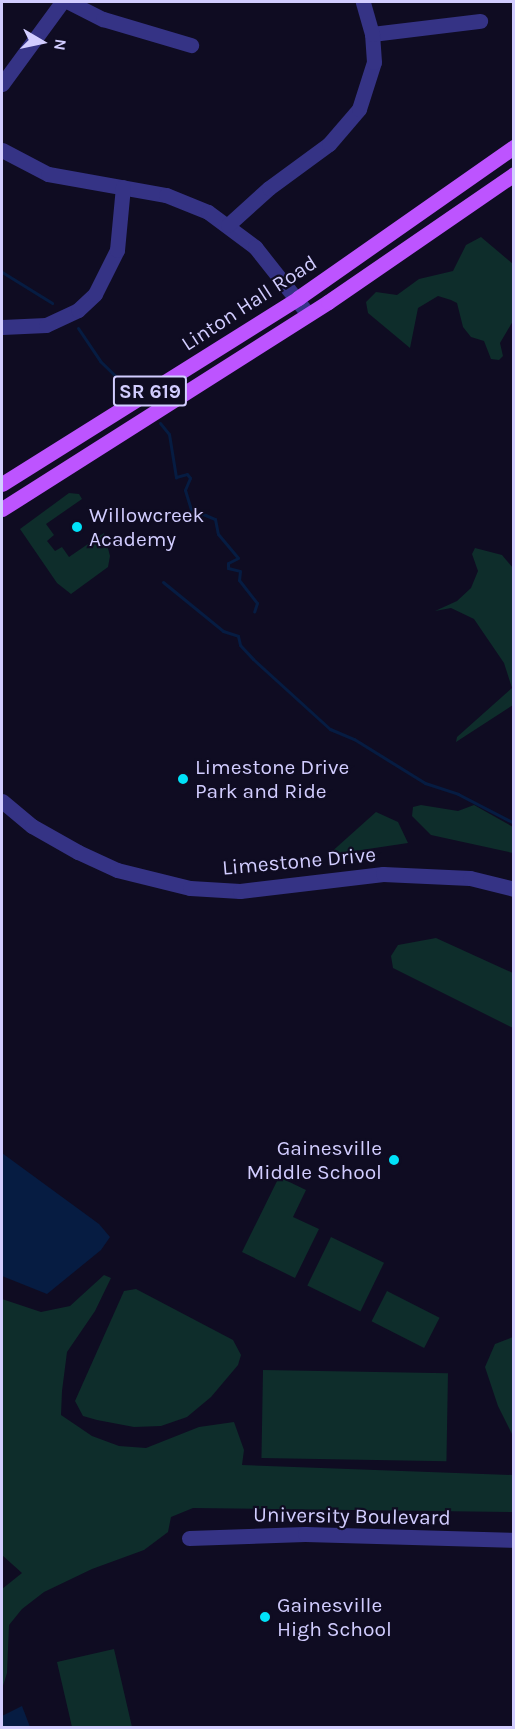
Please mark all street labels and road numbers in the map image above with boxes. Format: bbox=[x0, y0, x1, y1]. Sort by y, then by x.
street label: Linton Hall Road bbox=[177, 250, 321, 356]
road number: SR 619 bbox=[112, 374, 188, 408]
street label: Limestone Drive bbox=[221, 842, 377, 880]
street label: University Boulevard bbox=[253, 1502, 451, 1530]

